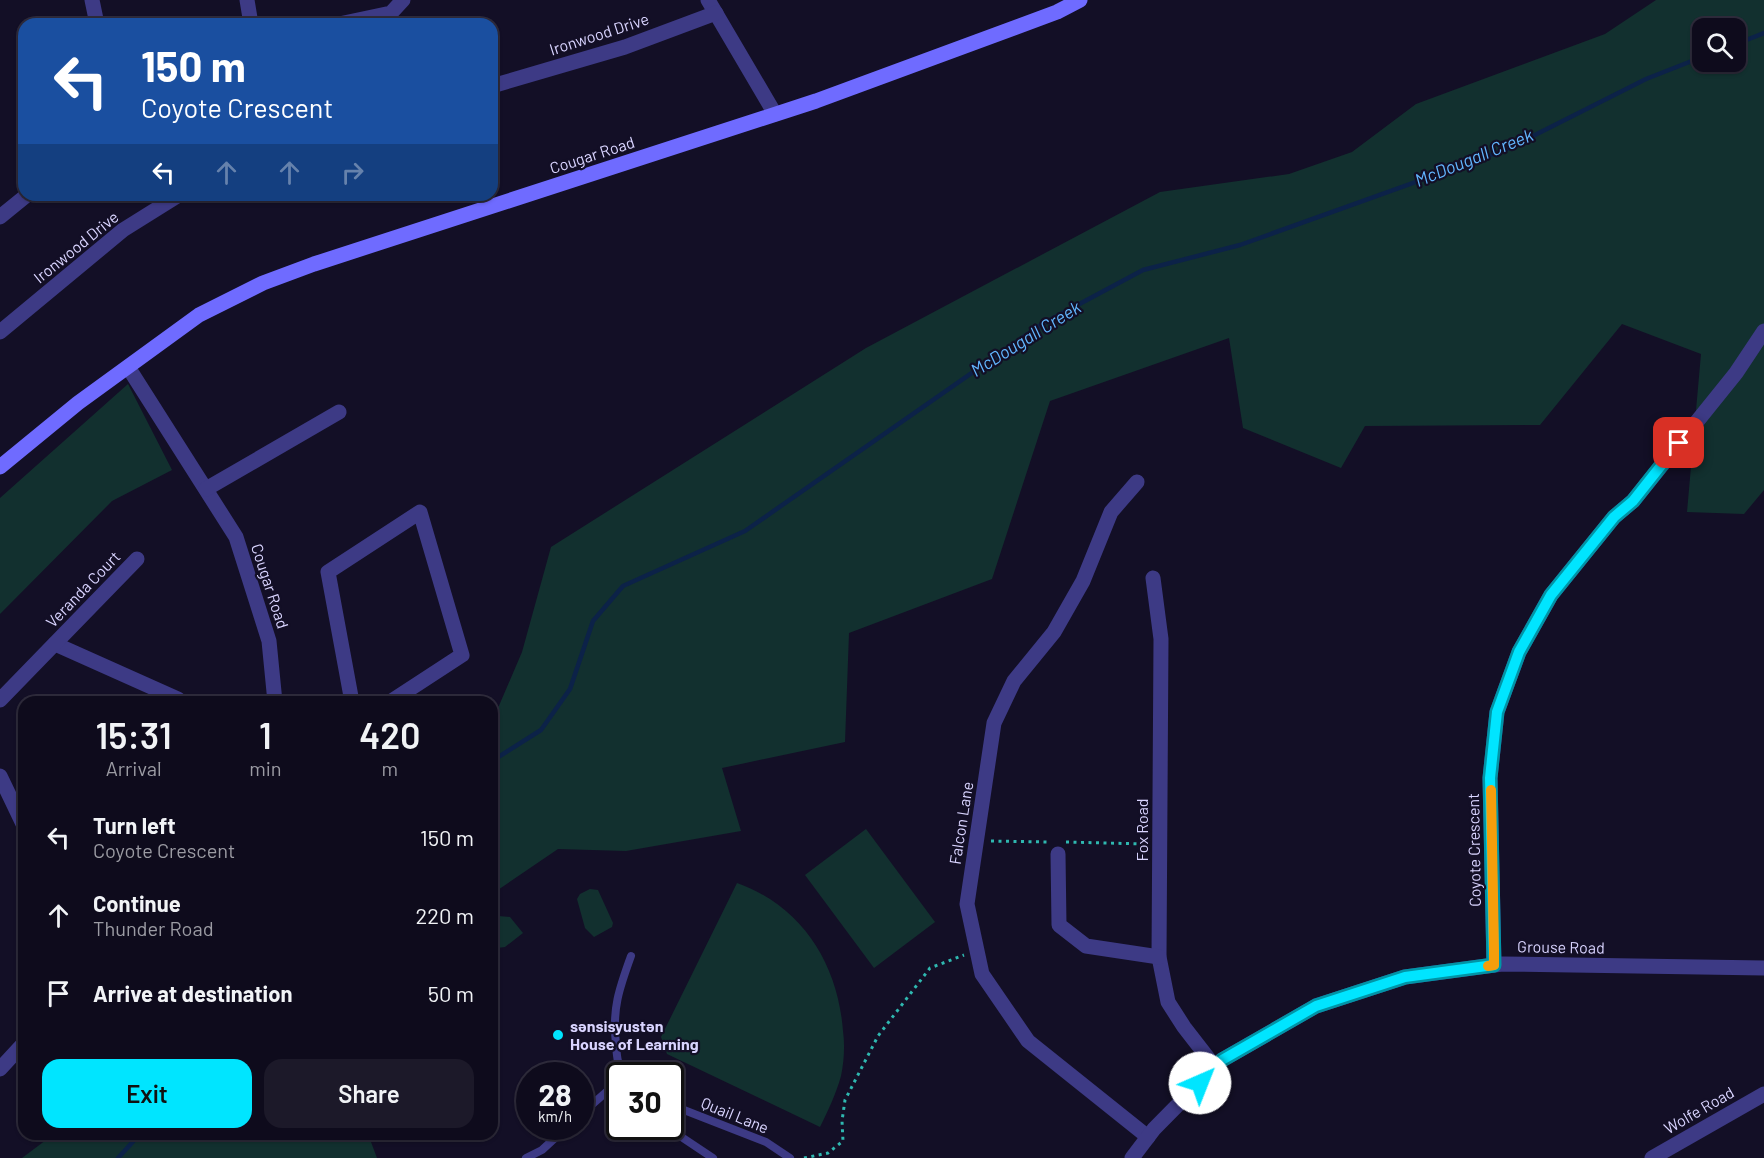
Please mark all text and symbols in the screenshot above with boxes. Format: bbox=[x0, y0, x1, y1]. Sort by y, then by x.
street label: Ironwood Drive bbox=[547, 9, 651, 59]
map controls bbox=[1692, 18, 1746, 72]
button: search bbox=[1692, 18, 1746, 72]
text: 150 m bbox=[141, 40, 246, 90]
icon: left bbox=[42, 42, 120, 120]
text: Coyote Crescent bbox=[141, 91, 333, 123]
water label: McDougall Creek bbox=[1411, 123, 1536, 191]
street label: Cougar Road bbox=[547, 132, 637, 177]
icon: left bbox=[147, 156, 180, 189]
icon: ahead bbox=[210, 156, 243, 189]
icon: ahead bbox=[273, 156, 306, 189]
icon: right bbox=[336, 156, 369, 189]
street label: Ironwood Drive bbox=[30, 207, 122, 287]
water label: McDougall Creek bbox=[966, 295, 1085, 381]
pin bbox=[1653, 417, 1704, 468]
icon: arrive bbox=[1662, 426, 1695, 459]
street label: Cougar Road bbox=[248, 541, 293, 631]
street label: Veranda Court bbox=[42, 547, 124, 631]
text: 15:31 bbox=[95, 713, 172, 756]
text: 1 bbox=[259, 713, 272, 756]
text: 420 bbox=[359, 713, 420, 756]
text: Arrival bbox=[106, 756, 162, 780]
text: min bbox=[249, 756, 282, 780]
text: m bbox=[382, 756, 398, 780]
street label: Falcon Lane bbox=[945, 780, 976, 866]
street label: Coyote Crescent bbox=[1463, 793, 1484, 907]
street label: Fox Road bbox=[1132, 798, 1151, 862]
text: Turn left bbox=[93, 812, 176, 838]
icon: left bbox=[42, 821, 75, 854]
text: 150 m bbox=[420, 824, 474, 850]
text: Coyote Crescent bbox=[93, 838, 235, 862]
text: Continue bbox=[93, 890, 181, 916]
icon: ahead bbox=[42, 899, 75, 932]
text: 220 m bbox=[415, 902, 474, 928]
text: Thunder Road bbox=[93, 916, 214, 940]
street label: Grouse Road bbox=[1517, 936, 1605, 957]
icon: arrive bbox=[42, 977, 75, 1010]
text: Arrive at destination bbox=[93, 980, 292, 1006]
text: 50 m bbox=[428, 980, 474, 1006]
place label: sənsisyustən House of Learning bbox=[570, 1016, 699, 1053]
marker: sənsisyustən House of Learning bbox=[551, 1028, 565, 1042]
position arrow bbox=[1168, 1051, 1232, 1115]
button: Exit bbox=[42, 1059, 252, 1128]
button: Share bbox=[264, 1059, 474, 1128]
speed limit sign: 30 bbox=[606, 1062, 684, 1140]
text: 28 bbox=[538, 1076, 572, 1112]
street label: Wolfe Road bbox=[1660, 1082, 1737, 1137]
street label: Quail Lane bbox=[699, 1092, 772, 1137]
text: km/h bbox=[538, 1107, 572, 1125]

